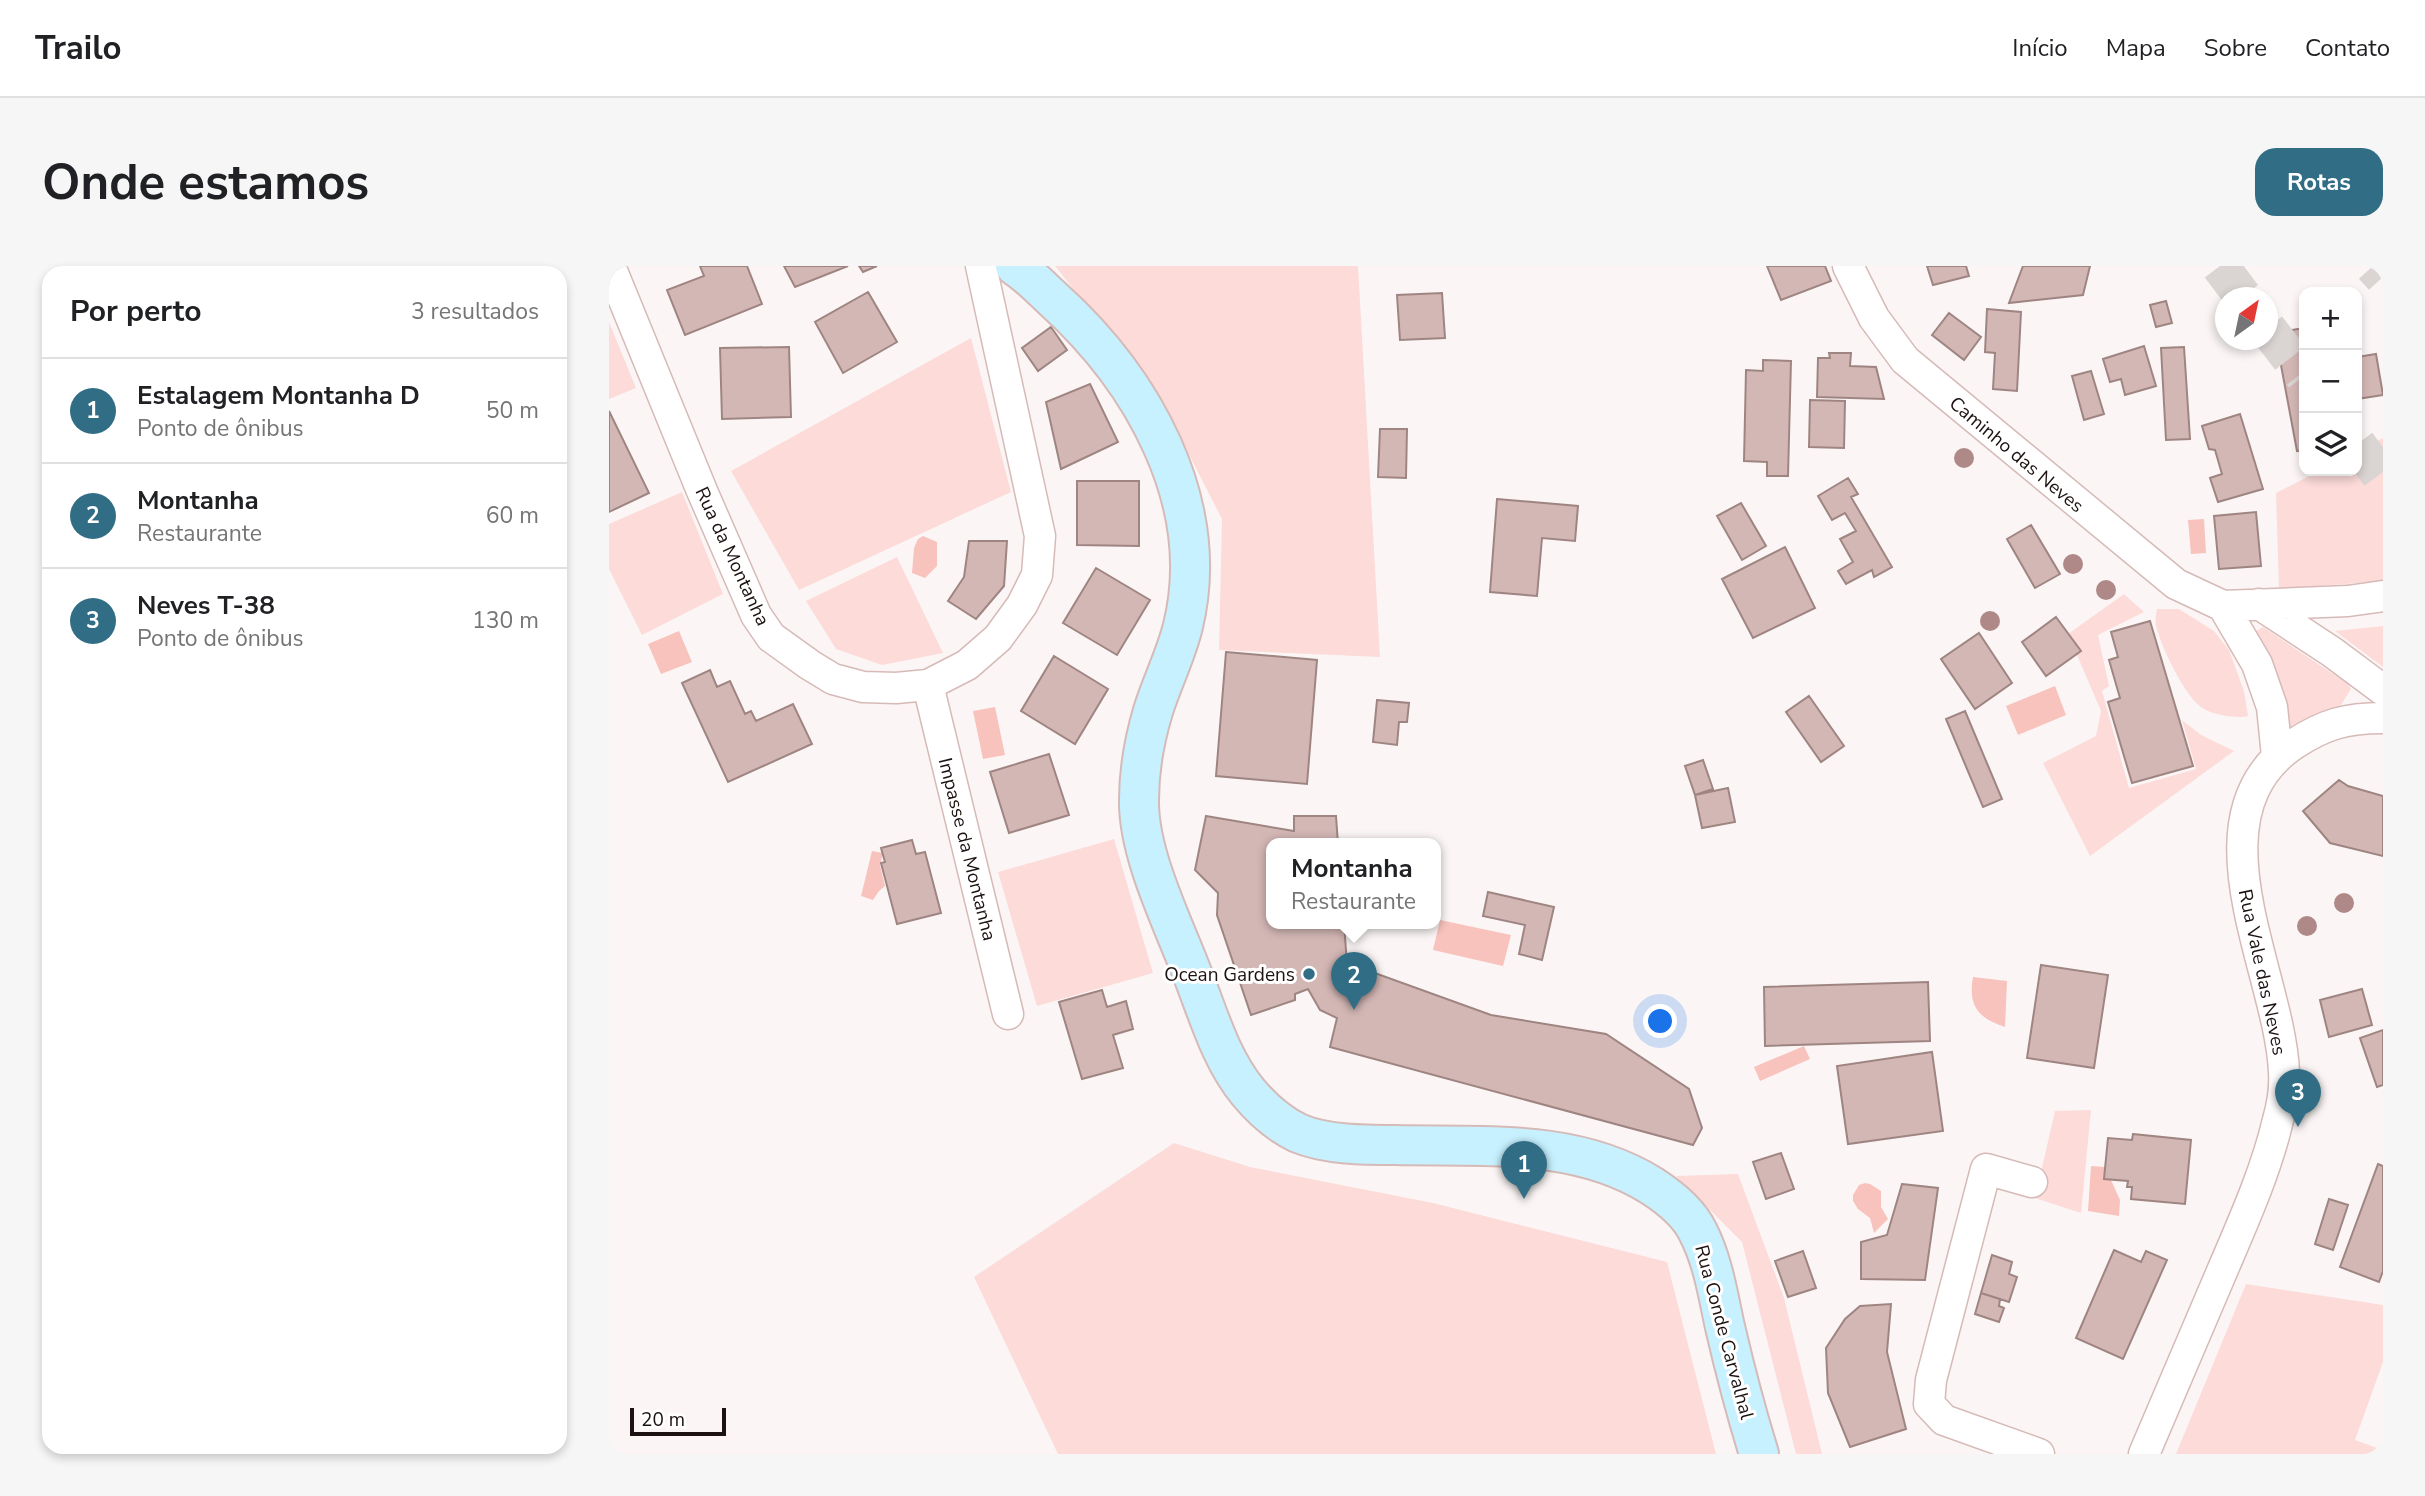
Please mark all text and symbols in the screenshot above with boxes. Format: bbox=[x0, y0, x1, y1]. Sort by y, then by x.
text: Trailo bbox=[35, 26, 122, 71]
text: Início bbox=[2012, 32, 2068, 64]
text: Mapa bbox=[2106, 32, 2166, 64]
text: Sobre bbox=[2204, 32, 2267, 64]
text: Contato bbox=[2305, 32, 2390, 64]
button: Rotas bbox=[2255, 148, 2383, 216]
text: Onde estamos bbox=[42, 149, 369, 216]
north arrow bbox=[2215, 287, 2278, 350]
map controls bbox=[2299, 287, 2362, 476]
button: + bbox=[2299, 287, 2362, 350]
text: Por perto bbox=[70, 291, 201, 332]
text: 3 resultados bbox=[411, 296, 539, 327]
button: − bbox=[2299, 350, 2362, 413]
text: Estalagem Montanha D bbox=[137, 378, 420, 413]
street label: Caminho das Neves bbox=[1944, 391, 2089, 519]
text: 1 bbox=[86, 395, 100, 426]
text: 50 m bbox=[486, 395, 539, 426]
text: Ponto de ônibus bbox=[137, 413, 304, 444]
button: layers bbox=[2299, 413, 2362, 476]
text: Montanha bbox=[137, 483, 259, 518]
street label: Rua da Montanha bbox=[689, 483, 776, 630]
text: 2 bbox=[86, 500, 100, 531]
text: 60 m bbox=[486, 500, 539, 531]
text: Restaurante bbox=[137, 518, 262, 549]
text: Neves T-38 bbox=[137, 588, 275, 623]
text: 3 bbox=[86, 605, 100, 636]
text: 130 m bbox=[472, 605, 539, 636]
text: Ponto de ônibus bbox=[137, 623, 304, 654]
street label: Impasse da Montanha bbox=[932, 755, 1002, 943]
popup bbox=[1266, 838, 1441, 929]
text: Montanha bbox=[1291, 851, 1413, 886]
text: Restaurante bbox=[1291, 886, 1416, 917]
street label: Rua Vale das Neves bbox=[2232, 887, 2292, 1058]
pin: 2 bbox=[1331, 952, 1377, 1010]
place label: Ocean Gardens bbox=[1164, 962, 1295, 988]
marker: Ocean Gardens bbox=[1301, 966, 1317, 982]
your location bbox=[1643, 1004, 1677, 1038]
pin: 3 bbox=[2275, 1069, 2321, 1127]
pin: 1 bbox=[1501, 1141, 1547, 1199]
street label: Rua Conde Carvalhal bbox=[1688, 1242, 1760, 1423]
scale bar bbox=[630, 1405, 726, 1437]
text: 20 m bbox=[641, 1407, 685, 1433]

